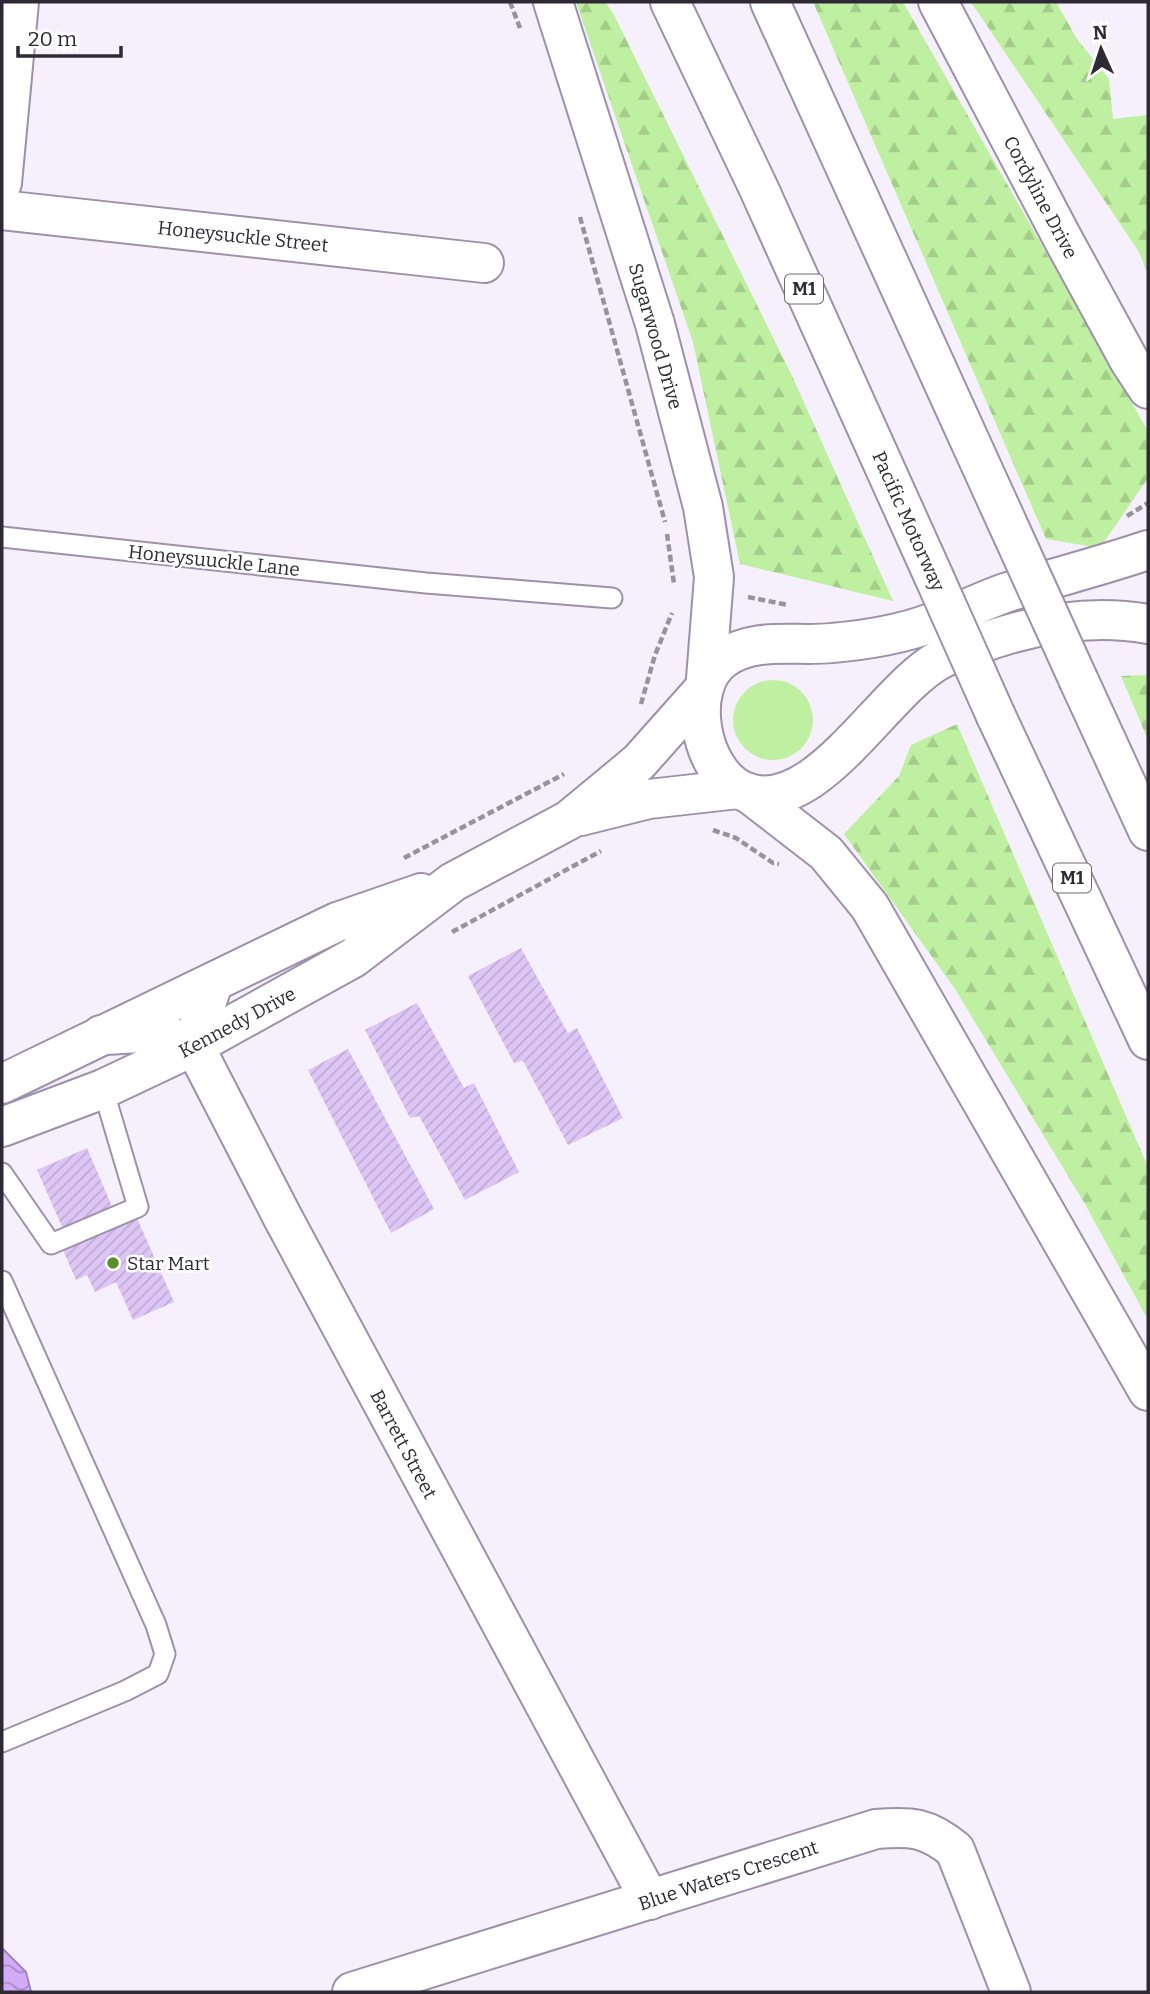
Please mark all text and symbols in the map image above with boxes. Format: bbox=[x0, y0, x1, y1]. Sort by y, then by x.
scale bar bbox=[18, 14, 121, 58]
north arrow bbox=[1066, 14, 1136, 84]
text: N bbox=[1092, 21, 1108, 44]
text: 20 m bbox=[28, 26, 77, 52]
street label: Cordyline Drive bbox=[999, 132, 1083, 263]
street label: Honeysuckle Street bbox=[157, 216, 329, 257]
street label: Sugarwood Drive bbox=[624, 261, 687, 412]
road number: M1 bbox=[785, 274, 823, 304]
street label: Pacific Motorway bbox=[867, 448, 950, 596]
street label: Honeysuuckle Lane bbox=[127, 540, 301, 581]
road number: M1 bbox=[1053, 864, 1091, 892]
street label: Kennedy Drive bbox=[175, 982, 300, 1063]
place label: Star Mart bbox=[127, 1252, 210, 1275]
marker: Star Mart bbox=[105, 1255, 121, 1271]
street label: Barrett Street bbox=[365, 1386, 442, 1503]
street label: Blue Waters Crescent bbox=[635, 1836, 821, 1915]

